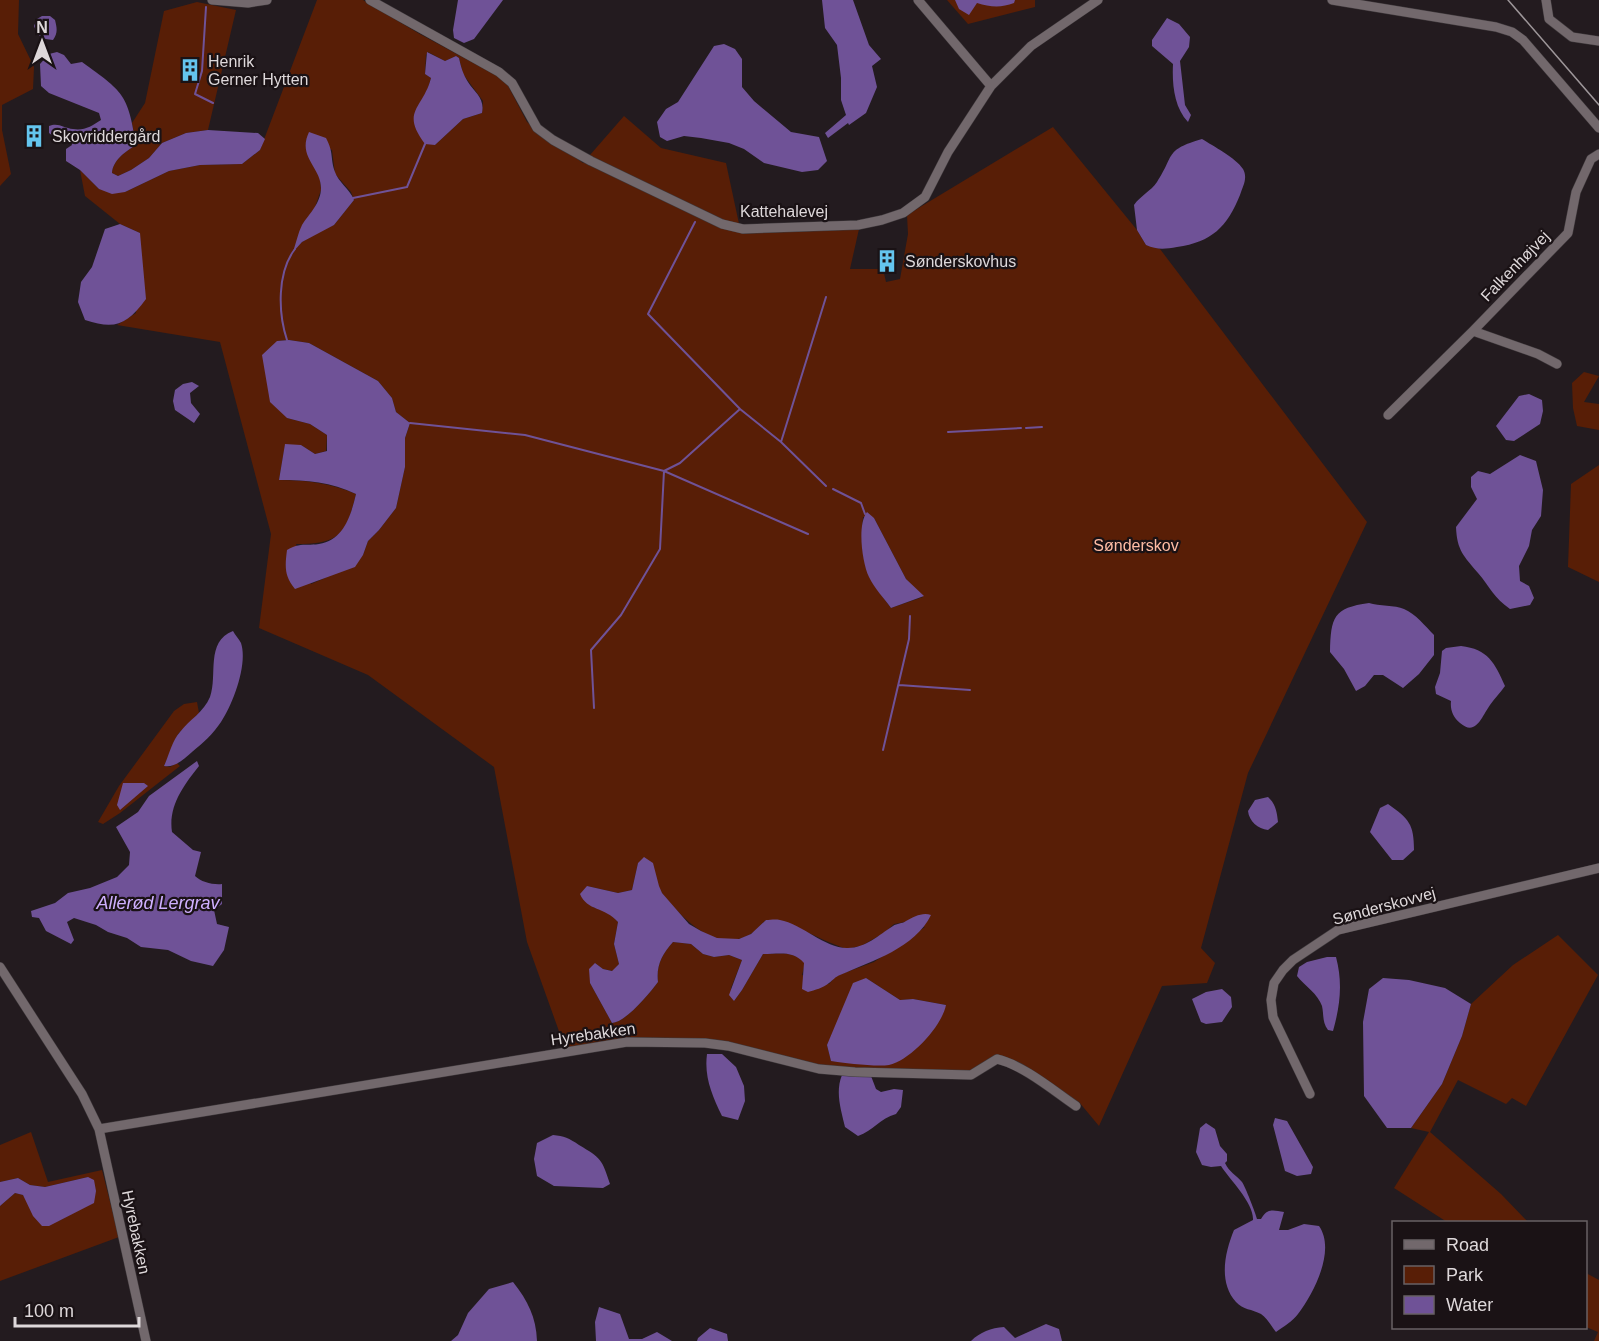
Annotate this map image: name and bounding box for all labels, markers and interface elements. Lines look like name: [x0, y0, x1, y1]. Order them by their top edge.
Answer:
north arrow: [12, 12, 72, 72]
text: N: [36, 19, 48, 36]
place label: Henrik Gerner Hytten: [208, 53, 308, 88]
building icon: Henrik Gerner Hytten: [177, 57, 203, 83]
building icon: Skovriddergård: [21, 123, 47, 149]
place label: Skovriddergård: [52, 128, 161, 145]
street label: Kattehalevej: [740, 203, 828, 220]
street label: Falkenhøjvej: [1477, 227, 1553, 305]
building icon: Sønderskovhus: [874, 248, 900, 274]
place label: Sønderskovhus: [905, 253, 1016, 270]
park label: Sønderskov: [1093, 537, 1179, 554]
street label: Sønderskovvej: [1331, 884, 1437, 928]
water label: Allerød Lergrav: [95, 893, 221, 913]
street label: Hyrebakken: [550, 1020, 636, 1048]
street label: Hyrebakken: [119, 1188, 153, 1276]
legend: [1392, 1221, 1587, 1329]
text: Road: [1446, 1235, 1489, 1255]
text: Park: [1446, 1265, 1484, 1285]
scale bar: [15, 1290, 140, 1328]
text: Water: [1446, 1295, 1493, 1315]
text: 100 m: [24, 1301, 74, 1321]

